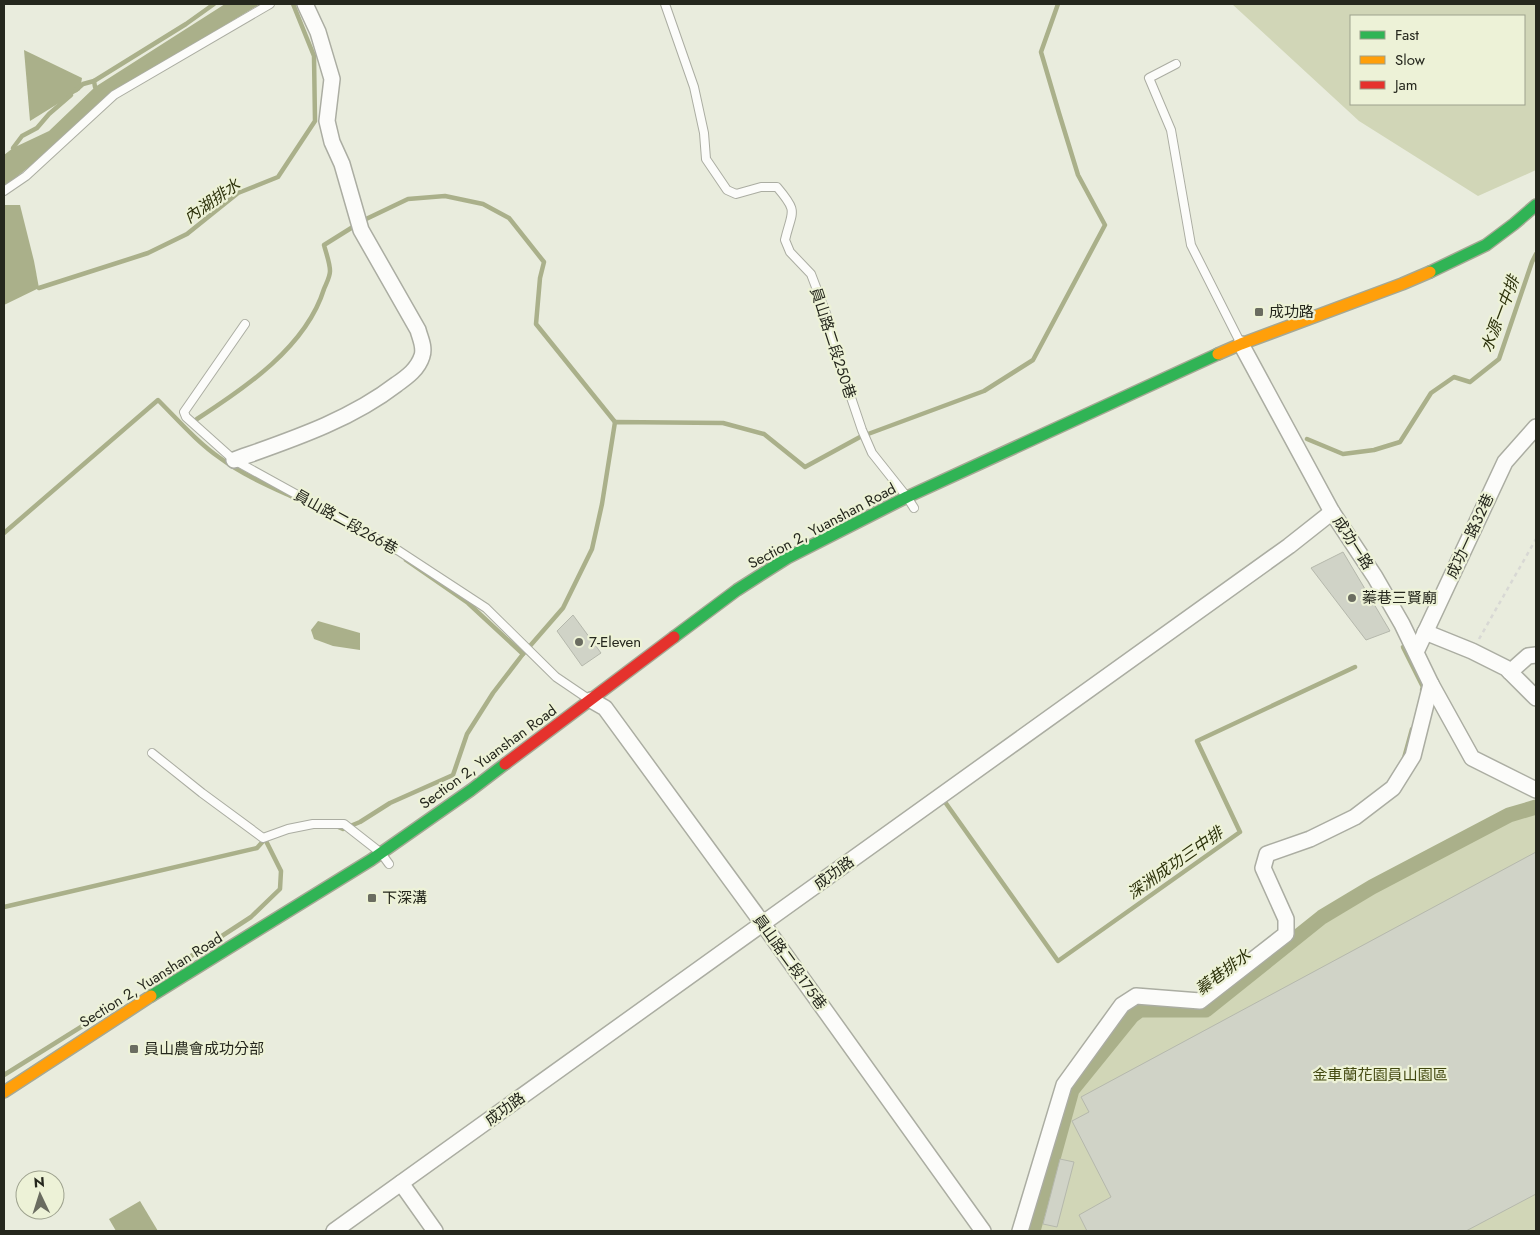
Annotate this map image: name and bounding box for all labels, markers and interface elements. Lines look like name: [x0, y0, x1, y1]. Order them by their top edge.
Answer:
legend: [1350, 15, 1525, 105]
text: Fast: [1395, 24, 1419, 46]
text: Slow: [1395, 49, 1426, 71]
text: Jam: [1393, 74, 1418, 96]
water label: 內湖排水: [179, 173, 246, 229]
water label: 水源一中排: [1475, 271, 1526, 355]
street label: 員山路二段250巷: [805, 284, 861, 402]
place label: 成功路: [1269, 301, 1314, 323]
marker: 成功路: [1253, 306, 1265, 318]
street label: Section 2, Yuanshan Road: [744, 478, 900, 574]
street label: 員山路二段266巷: [290, 484, 402, 560]
street label: 成功一路32巷: [1441, 490, 1499, 582]
street label: 成功一路: [1327, 512, 1379, 574]
place label: 蓁巷三賢廟: [1362, 587, 1437, 609]
marker: 蓁巷三賢廟: [1346, 592, 1358, 604]
place label: 7-Eleven: [589, 631, 641, 653]
marker: 7-Eleven: [573, 636, 585, 648]
street label: Section 2, Yuanshan Road: [415, 700, 561, 814]
water label: 深洲成功三中排: [1123, 820, 1229, 905]
street label: 成功路: [809, 851, 859, 895]
place label: 下深溝: [382, 887, 427, 909]
marker: 下深溝: [366, 892, 378, 904]
street label: 員山路二段175巷: [748, 910, 832, 1014]
street label: Section 2, Yuanshan Road: [75, 927, 227, 1033]
water label: 蓁巷排水: [1191, 943, 1256, 1000]
place label: 員山農會成功分部: [144, 1038, 264, 1060]
marker: 員山農會成功分部: [128, 1043, 140, 1055]
park label: 金車蘭花園員山園區: [1312, 1064, 1448, 1086]
street label: 成功路: [480, 1087, 530, 1131]
north arrow: [15, 1170, 65, 1220]
text: N: [33, 1172, 45, 1192]

